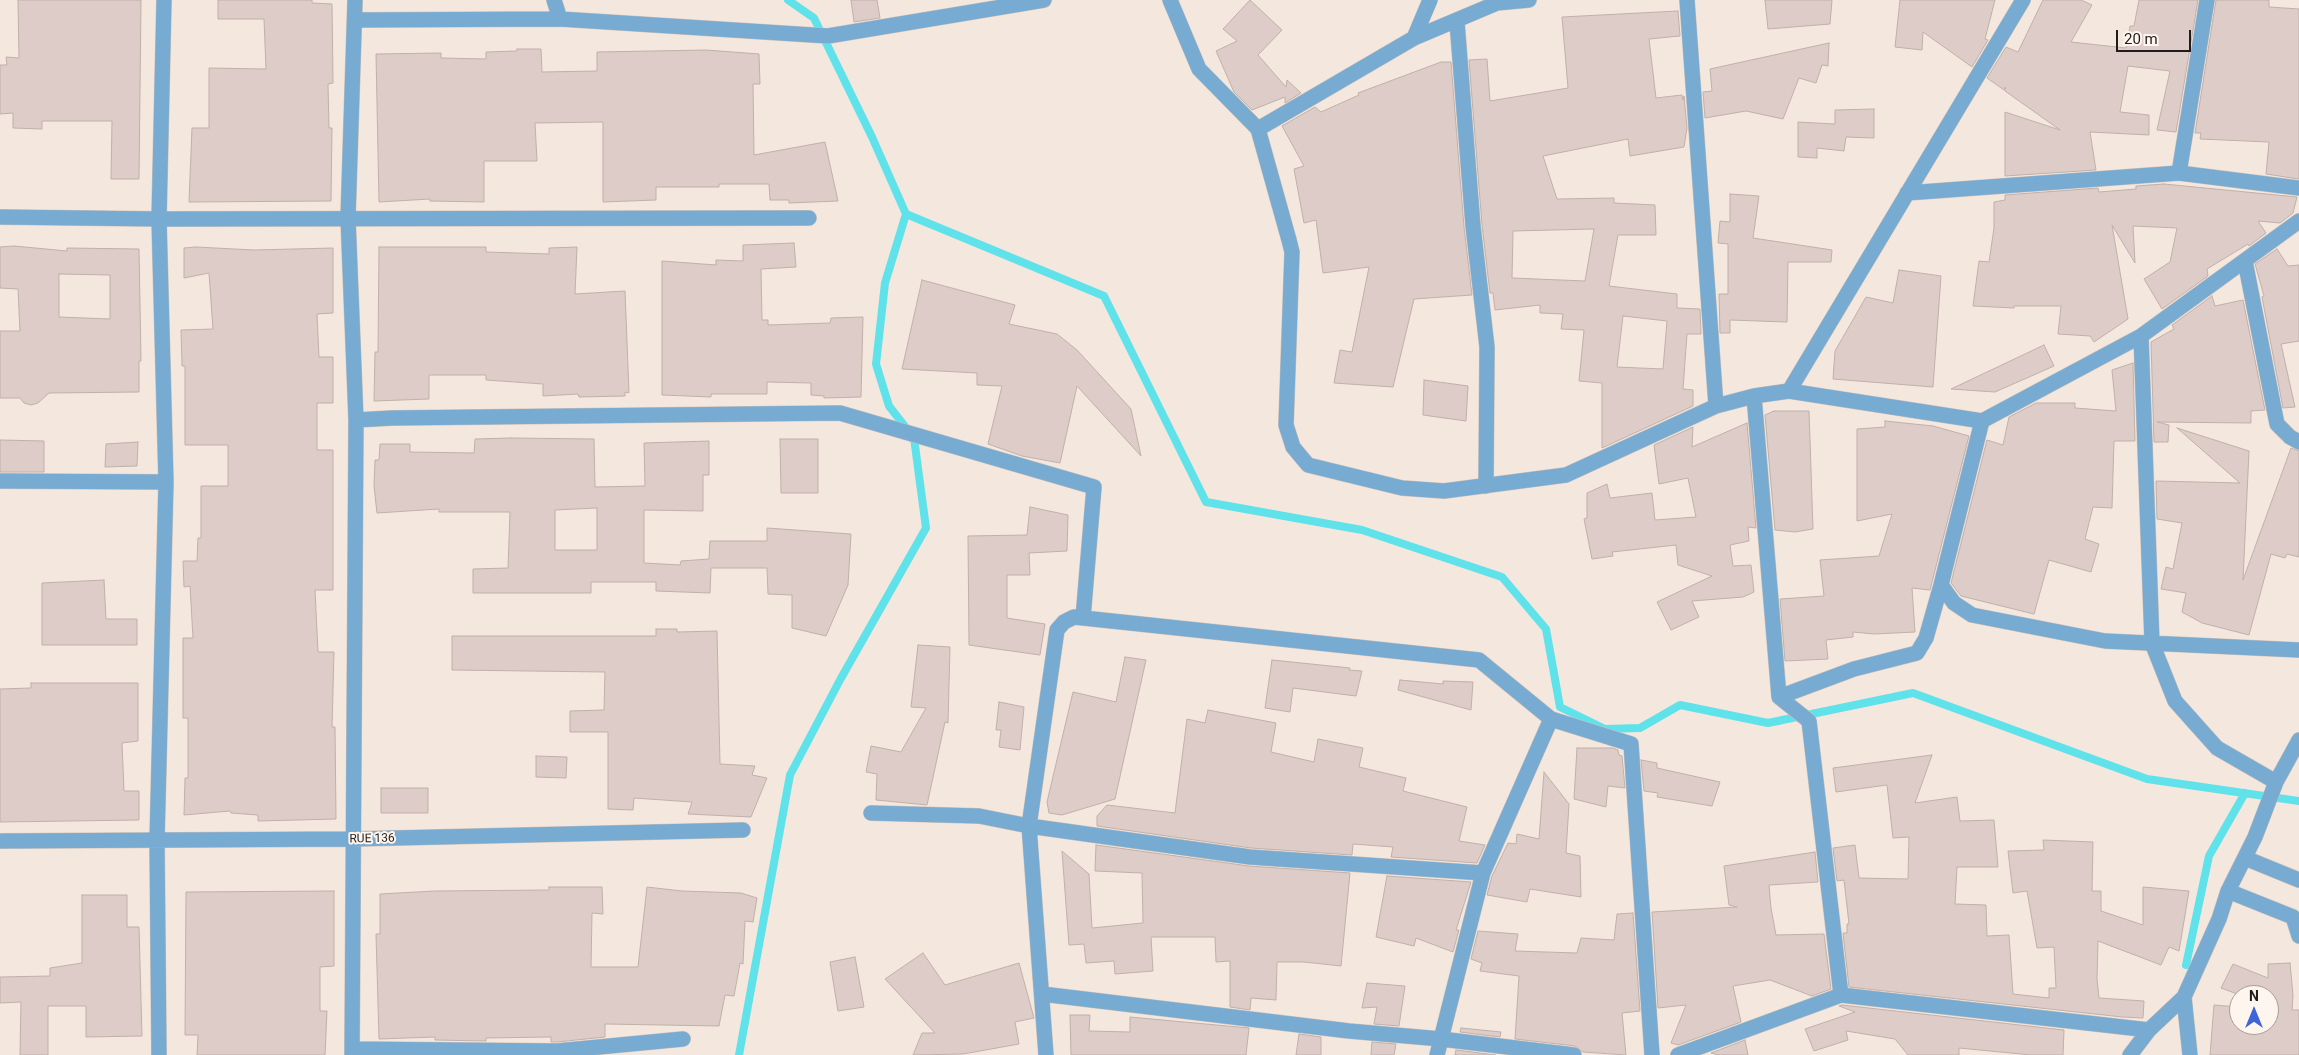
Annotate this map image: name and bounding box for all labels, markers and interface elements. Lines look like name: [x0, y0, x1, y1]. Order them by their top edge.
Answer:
scale bar: [2119, 20, 2194, 52]
text: 20 m: [2124, 30, 2158, 48]
street label: RUE 136: [349, 831, 395, 847]
north arrow: [2229, 985, 2279, 1035]
text: N: [2249, 988, 2259, 1004]

